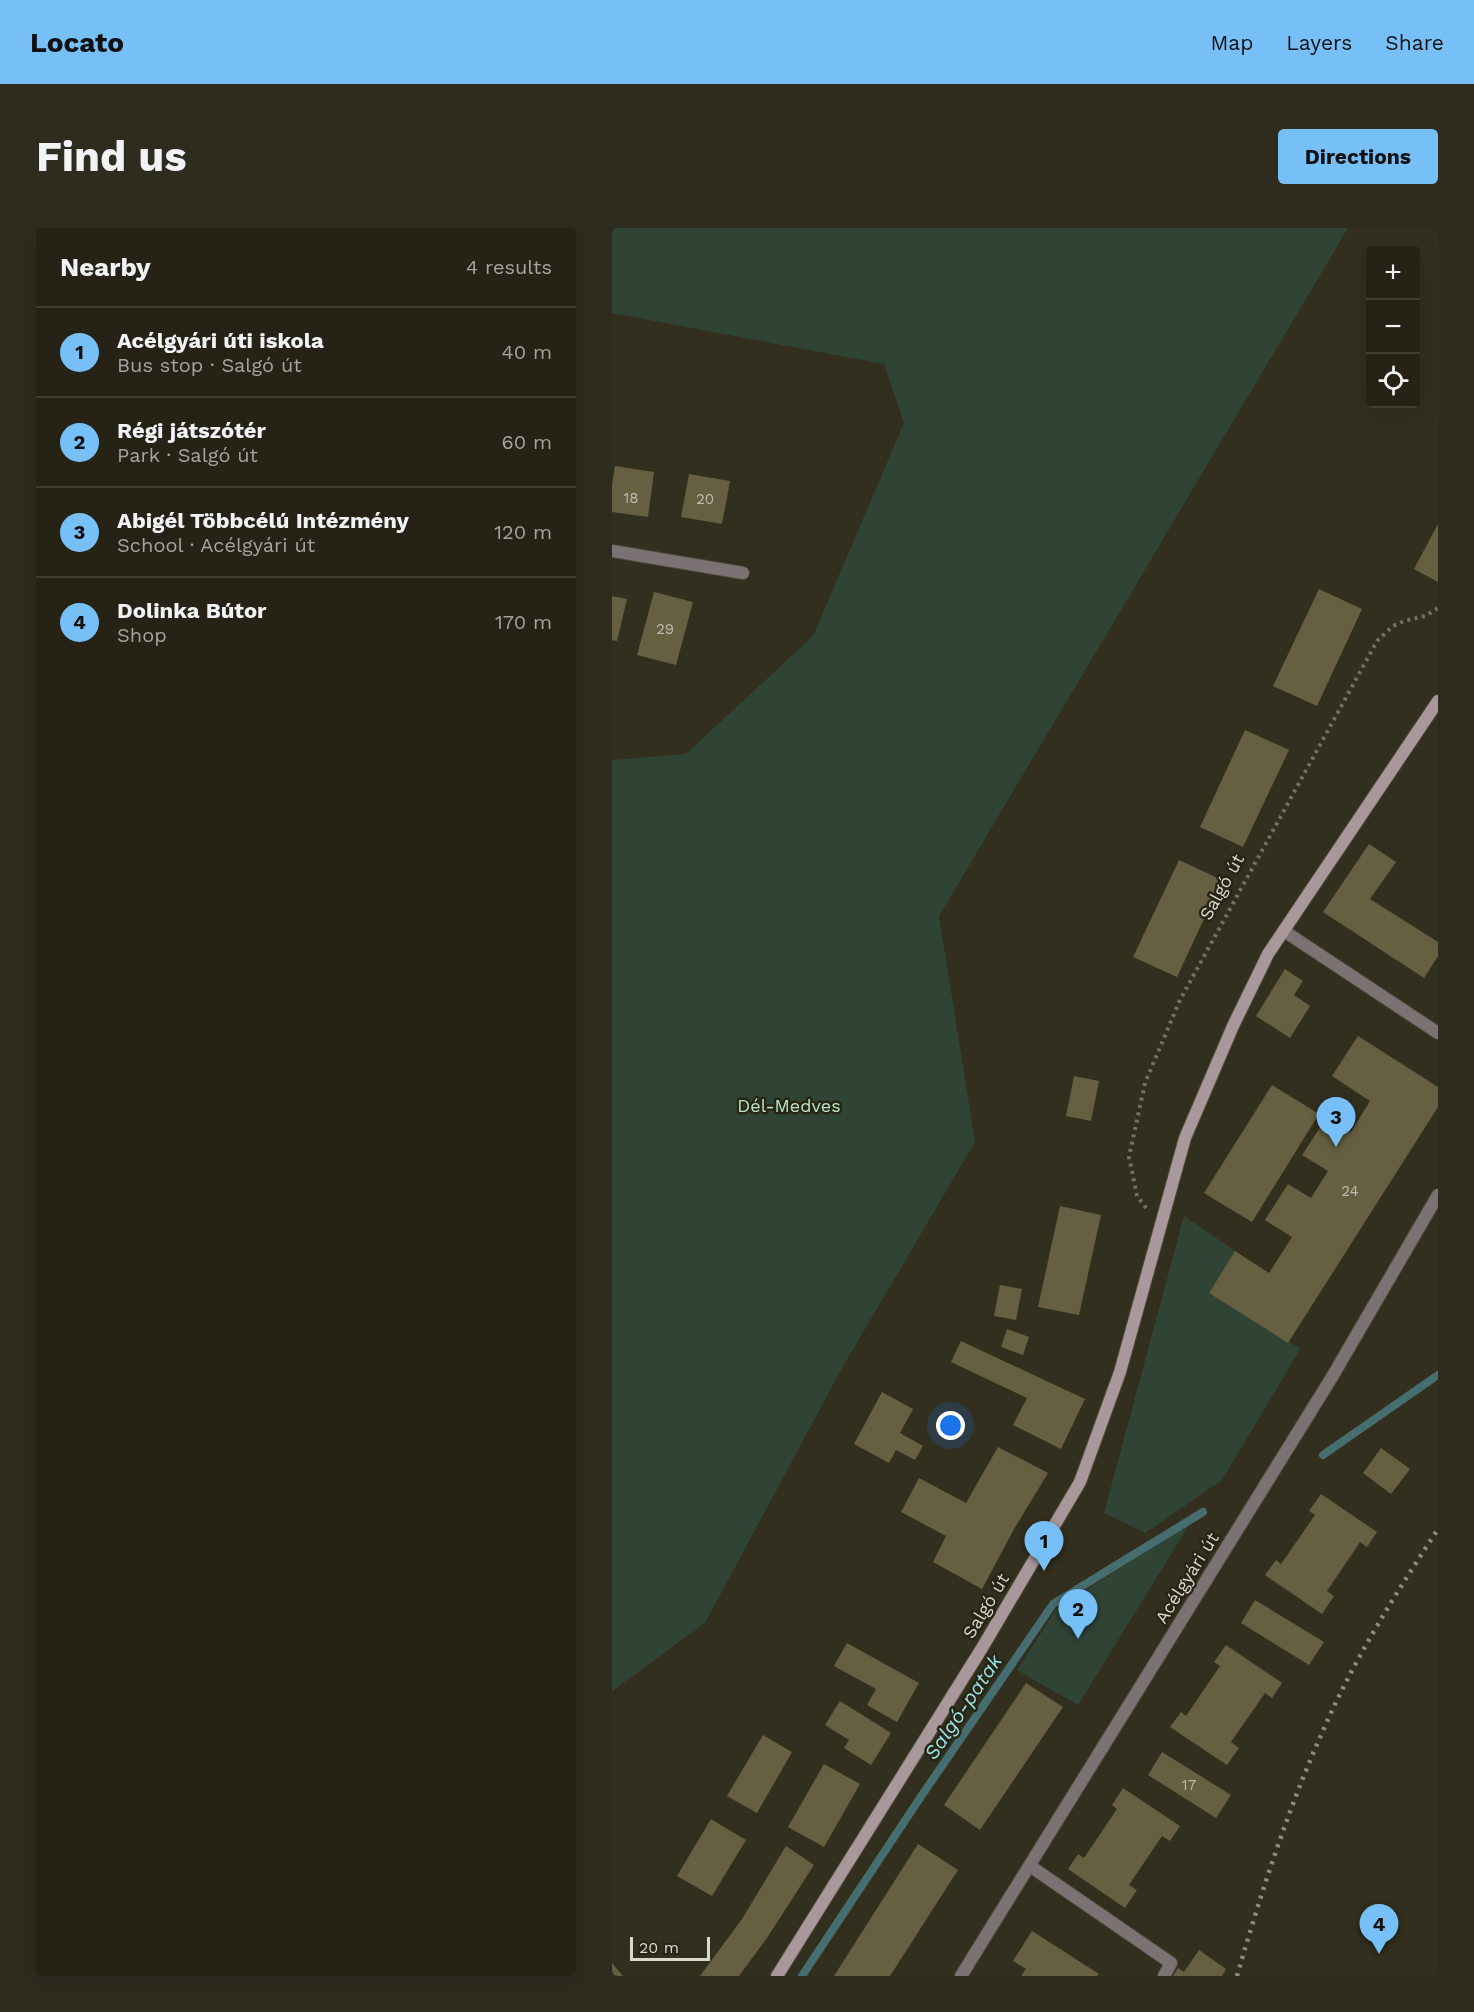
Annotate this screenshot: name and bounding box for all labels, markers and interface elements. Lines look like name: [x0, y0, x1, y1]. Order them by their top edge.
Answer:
text: Locato: [30, 26, 124, 59]
text: Map: [1210, 30, 1253, 55]
text: Layers: [1286, 30, 1352, 55]
text: Share: [1385, 30, 1444, 55]
button: Directions: [1278, 129, 1438, 184]
text: Find us: [36, 132, 187, 181]
map controls: [1366, 246, 1420, 408]
button: +: [1366, 246, 1420, 300]
text: Nearby: [60, 252, 151, 282]
text: 4 results: [466, 255, 552, 279]
button: −: [1366, 300, 1420, 354]
text: Acélgyári úti iskola: [117, 328, 324, 353]
text: 1: [75, 340, 84, 364]
text: 40 m: [501, 340, 552, 364]
text: Bus stop · Salgó út: [117, 353, 302, 377]
button: locate: [1366, 354, 1420, 408]
text: Régi játszótér: [117, 418, 266, 443]
text: 2: [74, 430, 85, 454]
text: 60 m: [502, 430, 552, 454]
text: Park · Salgó út: [117, 443, 258, 467]
house number: 18: [623, 489, 639, 507]
house number: 20: [696, 490, 714, 508]
text: Abigél Többcélú Intézmény: [117, 508, 409, 533]
text: 3: [74, 520, 85, 544]
text: 120 m: [494, 520, 552, 544]
text: School · Acélgyári út: [117, 533, 315, 557]
text: Dolinka Bútor: [117, 598, 267, 623]
text: 4: [73, 610, 86, 634]
text: 170 m: [495, 610, 552, 634]
house number: 29: [656, 620, 674, 638]
text: Shop: [117, 623, 167, 647]
street label: Salgó út: [1195, 850, 1248, 923]
park label: Dél-Medves: [737, 1095, 841, 1116]
pin: 3: [1316, 1098, 1356, 1147]
house number: 24: [1341, 1182, 1359, 1200]
your location: [936, 1411, 965, 1440]
pin: 1: [1024, 1522, 1064, 1571]
street label: Acélgyári út: [1150, 1528, 1223, 1627]
street label: Salgó út: [958, 1569, 1013, 1642]
pin: 2: [1058, 1590, 1098, 1639]
water label: Salgó-patak: [919, 1649, 1008, 1764]
house number: 17: [1182, 1776, 1196, 1794]
pin: 4: [1360, 1904, 1398, 1954]
scale bar: [630, 1934, 710, 1962]
text: 20 m: [639, 1938, 679, 1957]

